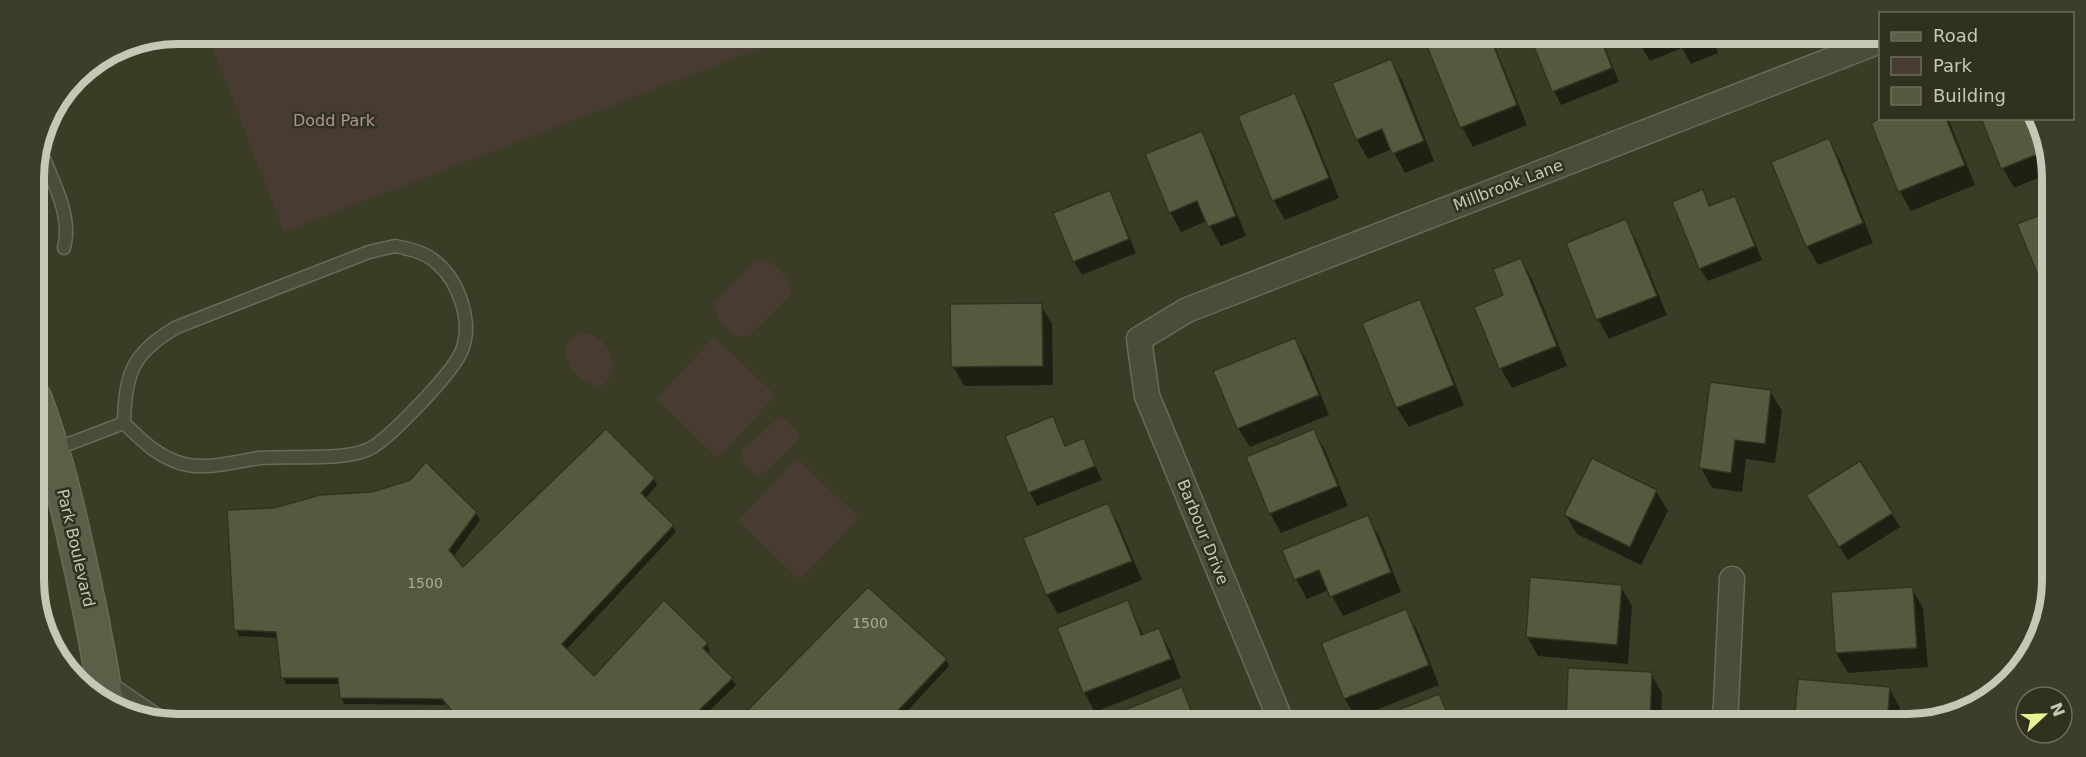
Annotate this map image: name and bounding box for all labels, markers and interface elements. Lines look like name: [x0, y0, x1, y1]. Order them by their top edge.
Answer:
legend: [1879, 12, 2074, 120]
text: Road: [1933, 25, 1978, 46]
text: Park: [1933, 55, 1972, 76]
text: Building: [1933, 85, 2006, 106]
park label: Dodd Park: [293, 111, 376, 130]
street label: Millbrook Lane: [1450, 155, 1566, 215]
street label: Barbour Drive: [1173, 477, 1233, 587]
street label: Park Boulevard: [53, 487, 99, 609]
house number: 1500: [407, 575, 443, 591]
house number: 1500: [852, 615, 888, 631]
north arrow: [2014, 685, 2074, 745]
text: N: [2046, 700, 2069, 719]

